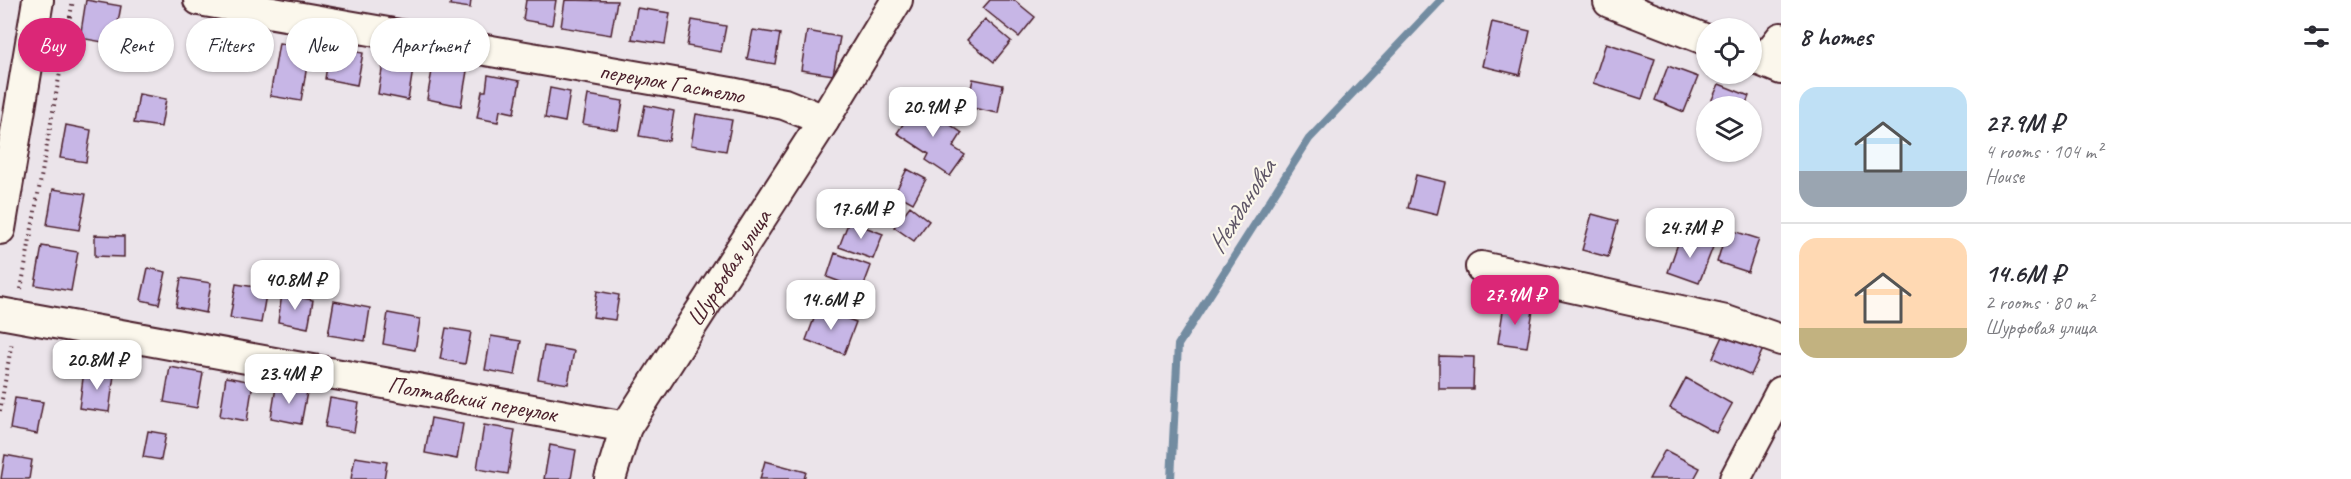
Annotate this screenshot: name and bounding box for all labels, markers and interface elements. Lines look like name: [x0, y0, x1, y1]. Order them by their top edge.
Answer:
chip: Buy: [18, 18, 86, 72]
chip: Rent: [98, 18, 174, 72]
chip: Filters: [186, 18, 274, 72]
chip: New: [286, 18, 358, 72]
chip: Apartment: [370, 18, 490, 72]
map controls: [1696, 18, 1762, 162]
button: locate: [1696, 18, 1762, 84]
text: 8 homes: [1799, 20, 1872, 53]
icon: filters: [2300, 20, 2333, 53]
street label: переулок Гастелло: [597, 55, 749, 111]
pin: 20.9M ₽: [878, 87, 988, 138]
text: 20.9M ₽: [903, 94, 963, 119]
button: layers: [1696, 96, 1762, 162]
text: 27.9M ₽: [1985, 106, 2064, 139]
icon: home: [1847, 111, 1919, 183]
text: 4 rooms · 104 m²: [1985, 139, 2102, 164]
water label: Неждановка: [1200, 151, 1284, 259]
text: House: [1985, 164, 2024, 189]
pin: 17.6M ₽: [806, 189, 916, 240]
text: 17.6M ₽: [830, 196, 892, 221]
street label: Шурфовая улица: [680, 202, 778, 332]
pin: 24.7M ₽: [1635, 208, 1745, 259]
text: 24.7M ₽: [1660, 215, 1720, 240]
text: 14.6M ₽: [1985, 257, 2064, 290]
pin: 40.8M ₽: [240, 260, 350, 311]
icon: home: [1847, 262, 1919, 334]
text: 40.8M ₽: [265, 267, 325, 292]
pin: 27.9M ₽: [1460, 275, 1570, 326]
pin: 14.6M ₽: [776, 280, 886, 331]
text: 27.9M ₽: [1485, 282, 1545, 307]
text: 14.6M ₽: [800, 287, 862, 312]
text: 2 rooms · 80 m²: [1985, 290, 2093, 315]
text: Шурфовая улица: [1985, 315, 2096, 340]
pin: 20.8M ₽: [42, 340, 152, 391]
text: 20.8M ₽: [67, 347, 127, 372]
pin: 23.4M ₽: [234, 354, 344, 405]
text: 23.4M ₽: [259, 361, 319, 386]
street label: Полтавский переулок: [385, 369, 561, 429]

